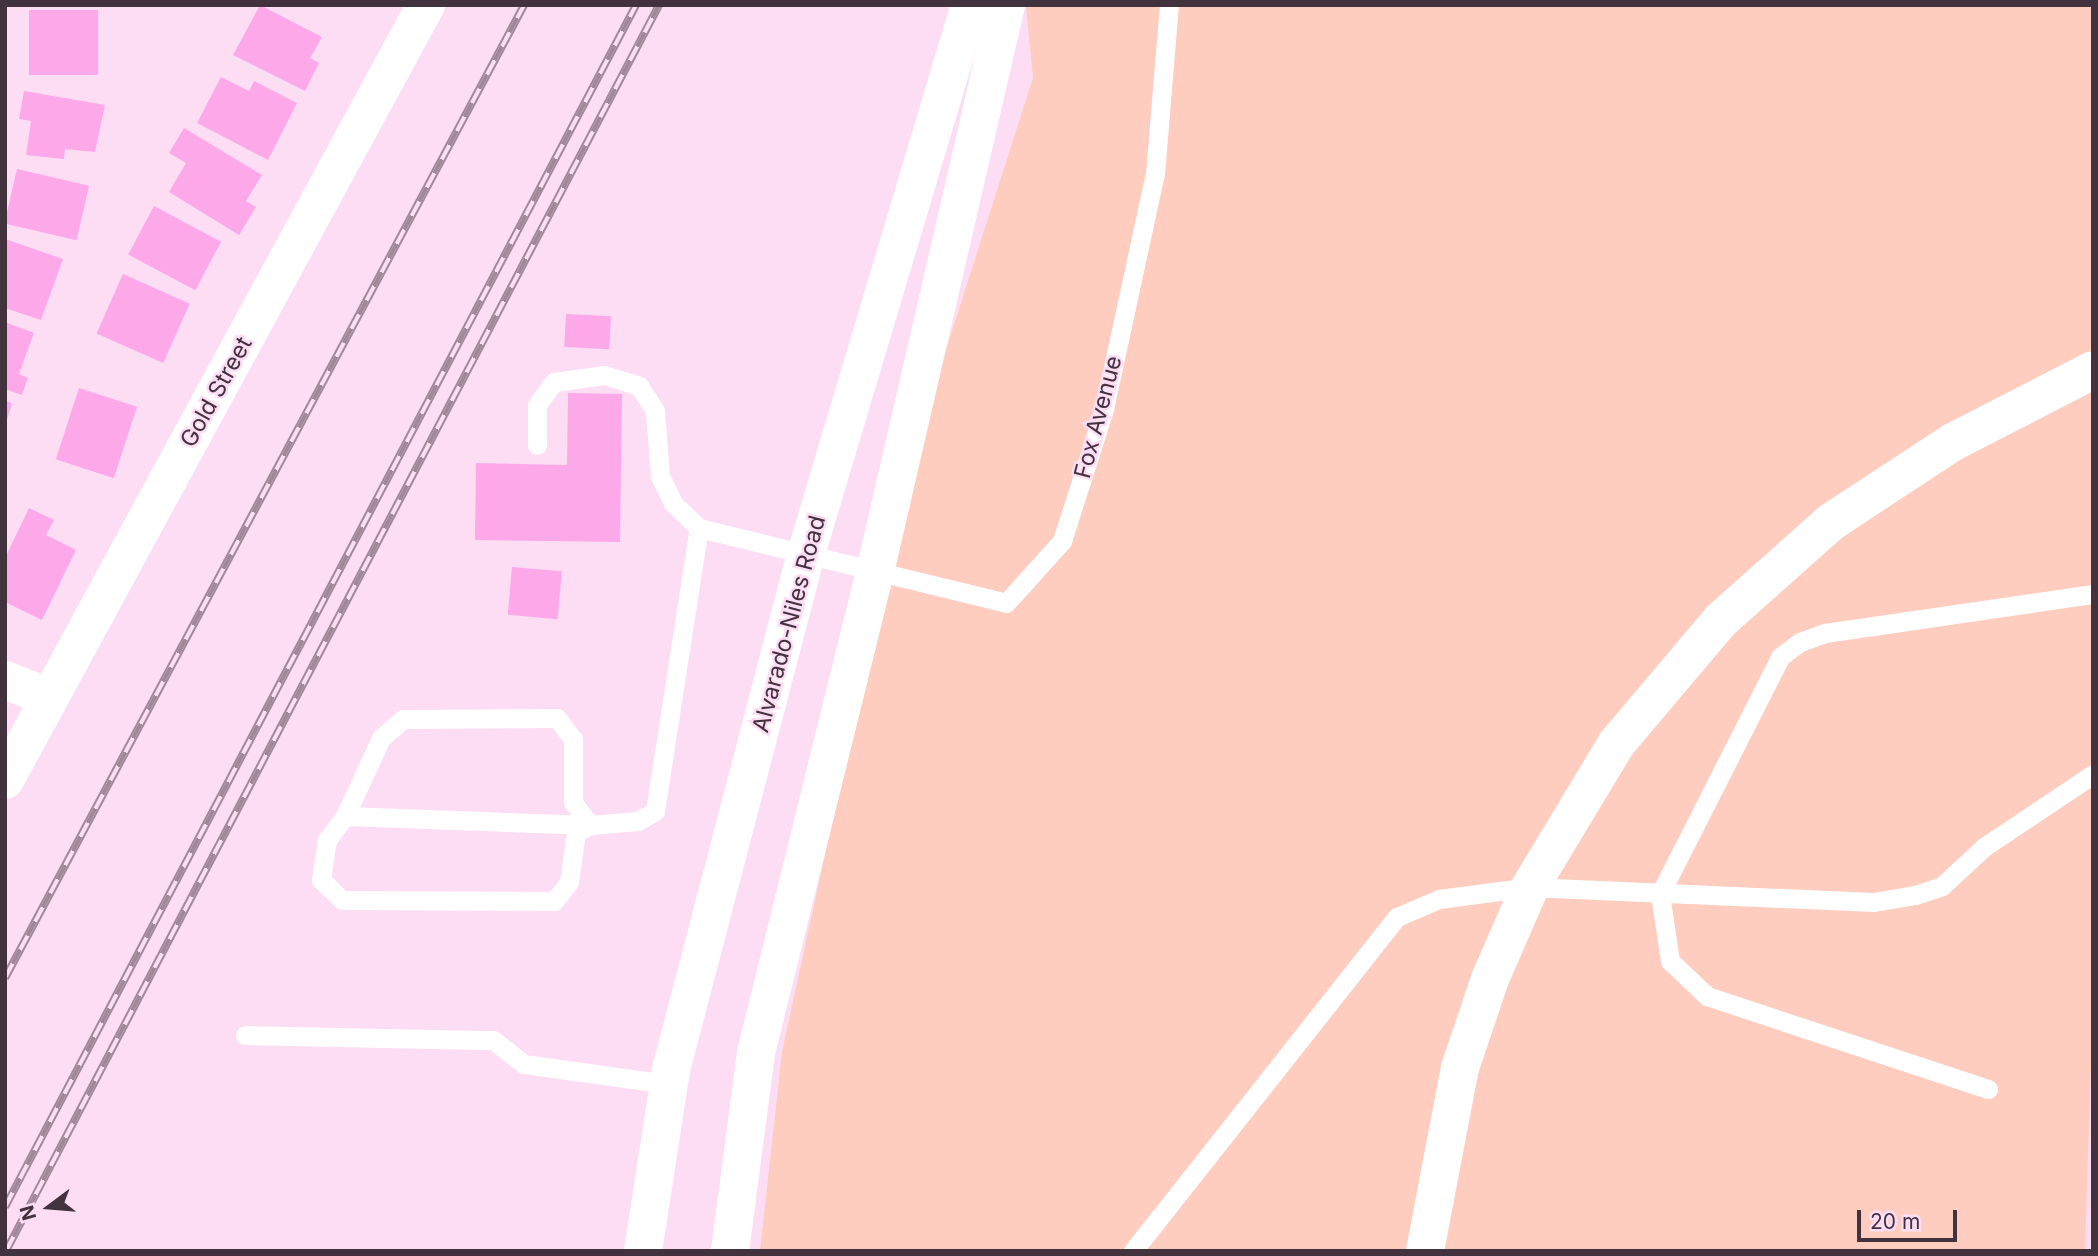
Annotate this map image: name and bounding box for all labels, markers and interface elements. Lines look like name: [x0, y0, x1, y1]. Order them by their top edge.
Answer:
street label: Gold Street: [174, 332, 258, 452]
street label: Fox Avenue: [1068, 353, 1128, 481]
street label: Alvarado-Niles Road: [747, 513, 831, 735]
north arrow: [14, 1172, 84, 1242]
scale bar: [1860, 1196, 1960, 1240]
text: N: [15, 1203, 41, 1223]
text: 20 m: [1870, 1209, 1920, 1234]

